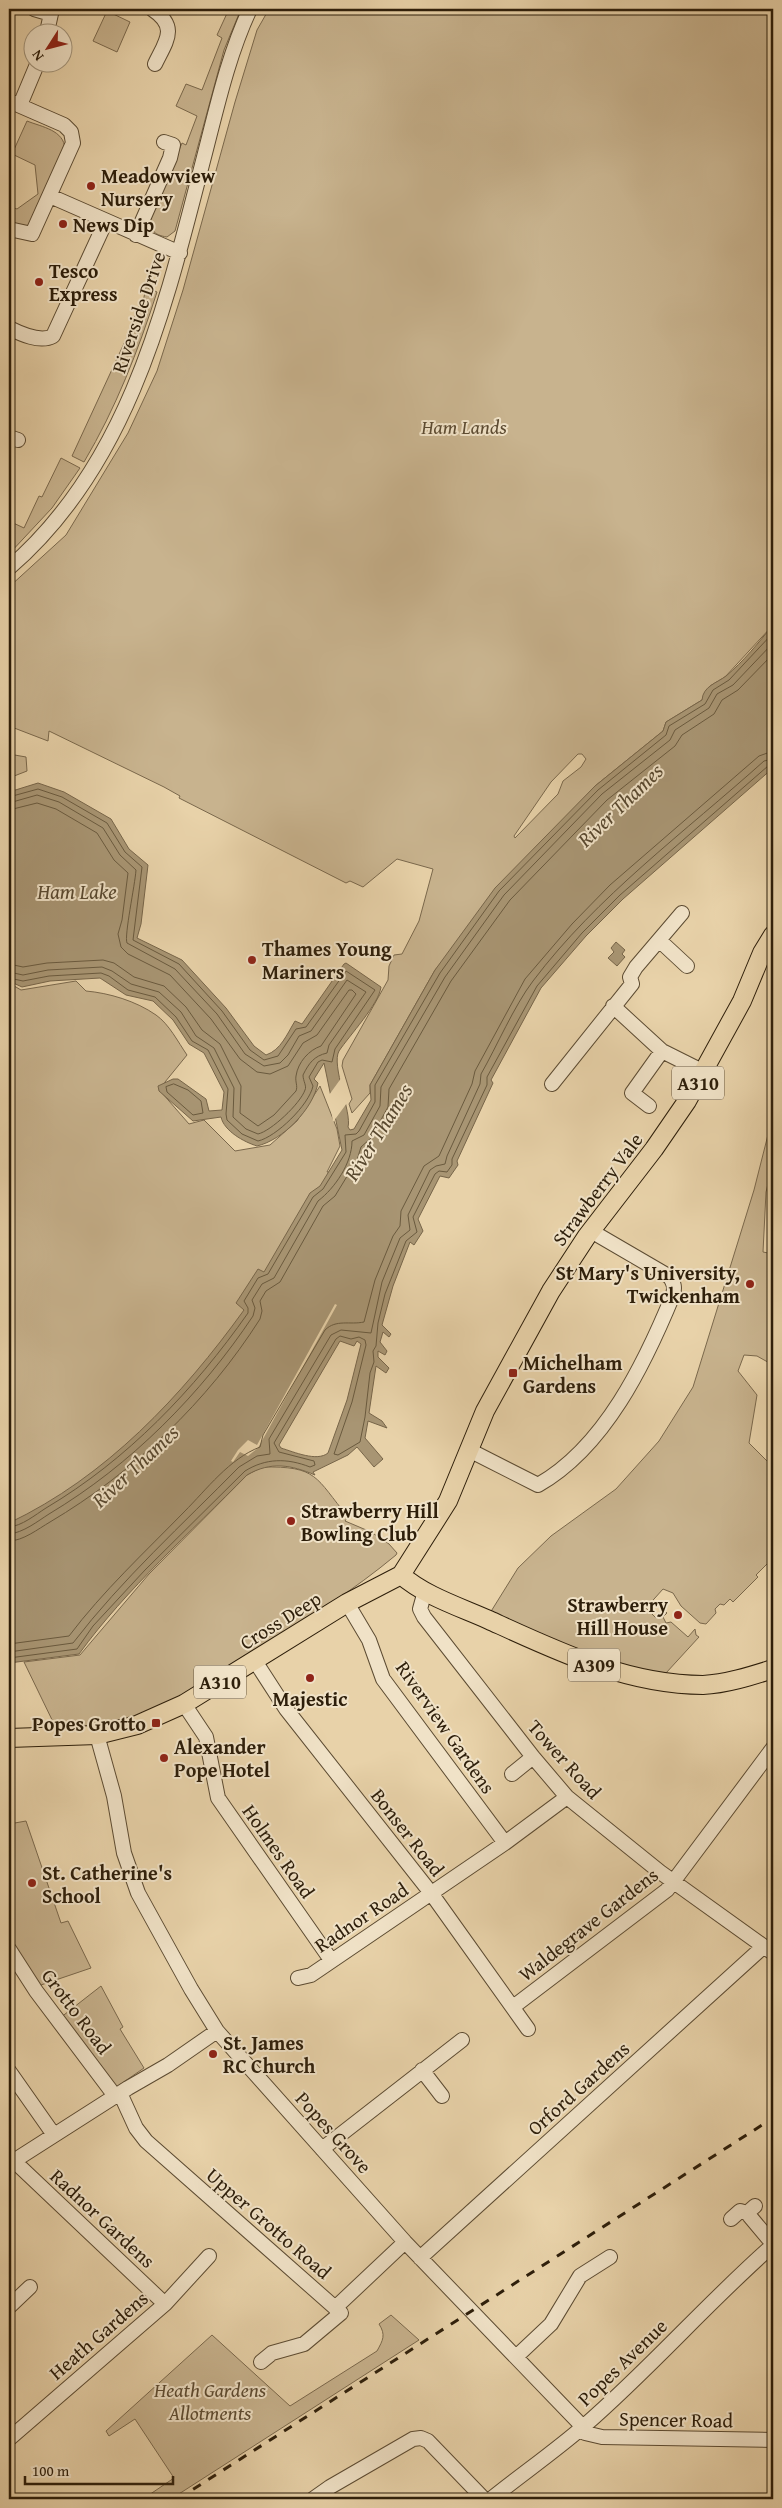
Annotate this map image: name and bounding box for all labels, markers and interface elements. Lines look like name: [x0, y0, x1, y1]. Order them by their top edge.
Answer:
north arrow: [22, 22, 72, 72]
text: N: [26, 45, 48, 65]
place label: Meadowview Nursery: [101, 161, 216, 213]
marker: Meadowview Nursery: [85, 180, 97, 192]
place label: News Dip: [73, 210, 154, 239]
marker: News Dip: [57, 218, 69, 230]
street label: Riverside Drive: [104, 247, 172, 377]
place label: Tesco Express: [49, 256, 118, 308]
marker: Tesco Express: [33, 276, 45, 288]
park label: Ham Lands: [420, 412, 508, 441]
water label: River Thames: [569, 756, 670, 855]
water label: Ham Lake: [36, 876, 117, 907]
place label: Thames Young Mariners: [262, 934, 392, 986]
marker: Thames Young Mariners: [246, 954, 258, 966]
road number: A310: [672, 1066, 724, 1100]
water label: River Thames: [335, 1077, 420, 1187]
street label: Strawberry Vale: [545, 1126, 649, 1252]
place label: St Mary's University, Twickenham: [555, 1258, 740, 1310]
marker: St Mary's University, Twickenham: [744, 1278, 756, 1290]
place label: Michelham Gardens: [523, 1348, 622, 1400]
marker: Michelham Gardens: [507, 1367, 519, 1379]
water label: River Thames: [84, 1417, 186, 1515]
place label: Strawberry Hill Bowling Club: [301, 1496, 439, 1548]
marker: Strawberry Hill Bowling Club: [285, 1515, 297, 1527]
street label: Cross Deep: [234, 1583, 326, 1656]
place label: Strawberry Hill House: [567, 1590, 669, 1642]
marker: Strawberry Hill House: [672, 1609, 684, 1621]
road number: A309: [568, 1648, 620, 1682]
street label: Riverview Gardens: [389, 1655, 503, 1799]
road number: A310: [194, 1665, 246, 1698]
marker: Majestic: [304, 1672, 316, 1684]
place label: Majestic: [273, 1684, 347, 1713]
place label: Popes Grotto: [32, 1709, 146, 1738]
street label: Tower Road: [521, 1713, 609, 1805]
marker: Popes Grotto: [150, 1717, 162, 1729]
place label: Alexander Pope Hotel: [174, 1732, 270, 1784]
marker: Alexander Pope Hotel: [158, 1752, 170, 1764]
street label: Bonser Road: [364, 1782, 452, 1882]
street label: Holmes Road: [236, 1798, 322, 1904]
place label: St. Catherine's School: [42, 1858, 172, 1910]
street label: Waldegrave Gardens: [512, 1860, 664, 1988]
street label: Radnor Road: [308, 1875, 414, 1959]
marker: St. Catherine's School: [26, 1877, 38, 1889]
street label: Grotto Road: [35, 1962, 119, 2060]
place label: St. James RC Church: [223, 2028, 316, 2080]
street label: Orford Gardens: [520, 2034, 636, 2142]
marker: St. James RC Church: [207, 2048, 219, 2060]
street label: Popes Grove: [289, 2084, 379, 2180]
street label: Upper Grotto Road: [200, 2160, 338, 2286]
street label: Radnor Gardens: [44, 2162, 162, 2274]
street label: Heath Gardens: [42, 2284, 154, 2386]
street label: Popes Avenue: [571, 2312, 673, 2412]
park label: Heath Gardens Allotments: [153, 2375, 267, 2427]
street label: Spencer Road: [619, 2404, 734, 2434]
scale bar: [25, 2453, 172, 2485]
text: 100 m: [32, 2460, 70, 2481]

